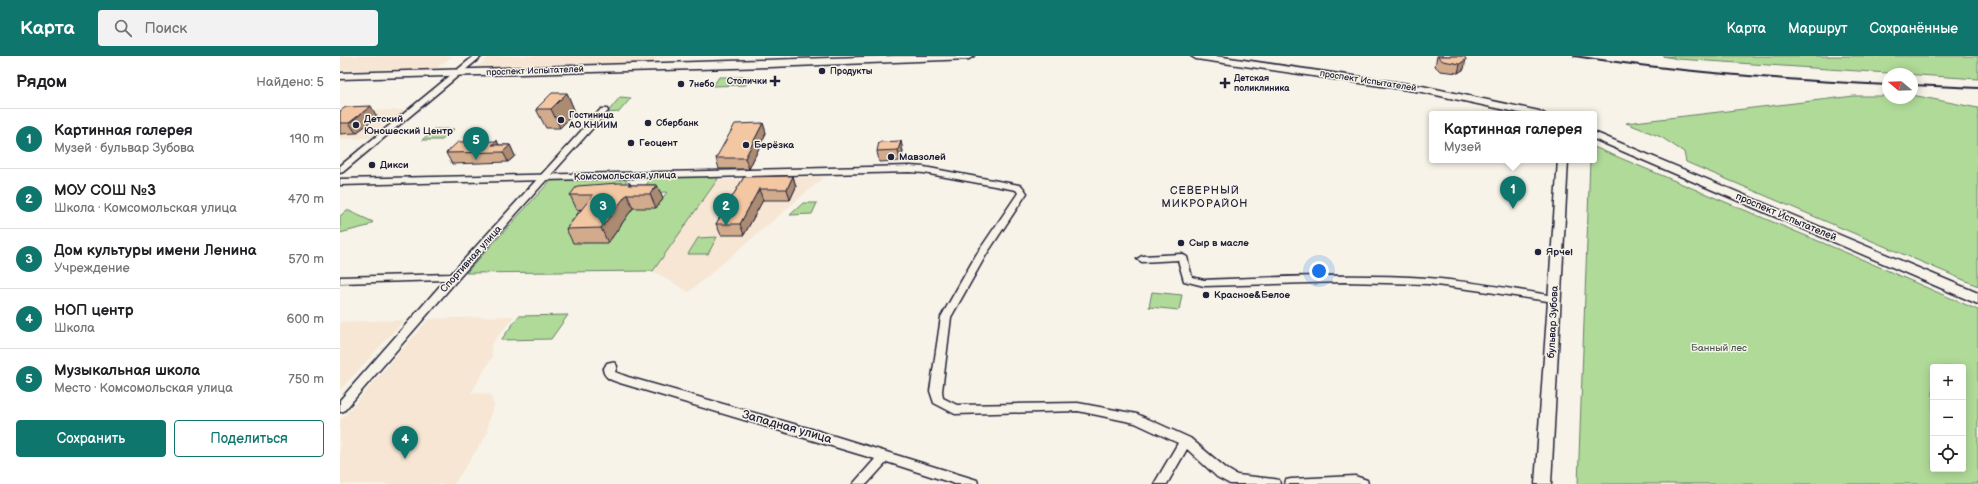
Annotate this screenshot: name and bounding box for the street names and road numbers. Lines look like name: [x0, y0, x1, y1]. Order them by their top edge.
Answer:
street label: проспект Испытателей: [486, 64, 584, 78]
street label: проспект Испытателей: [1319, 68, 1417, 94]
street label: Комсомольская улица: [574, 169, 676, 183]
street label: проспект Испытателей: [1734, 190, 1839, 244]
street label: Спортивная улица: [438, 223, 504, 295]
street label: бульвар Зубова: [1545, 285, 1561, 359]
street label: Западная улица: [740, 407, 834, 447]

